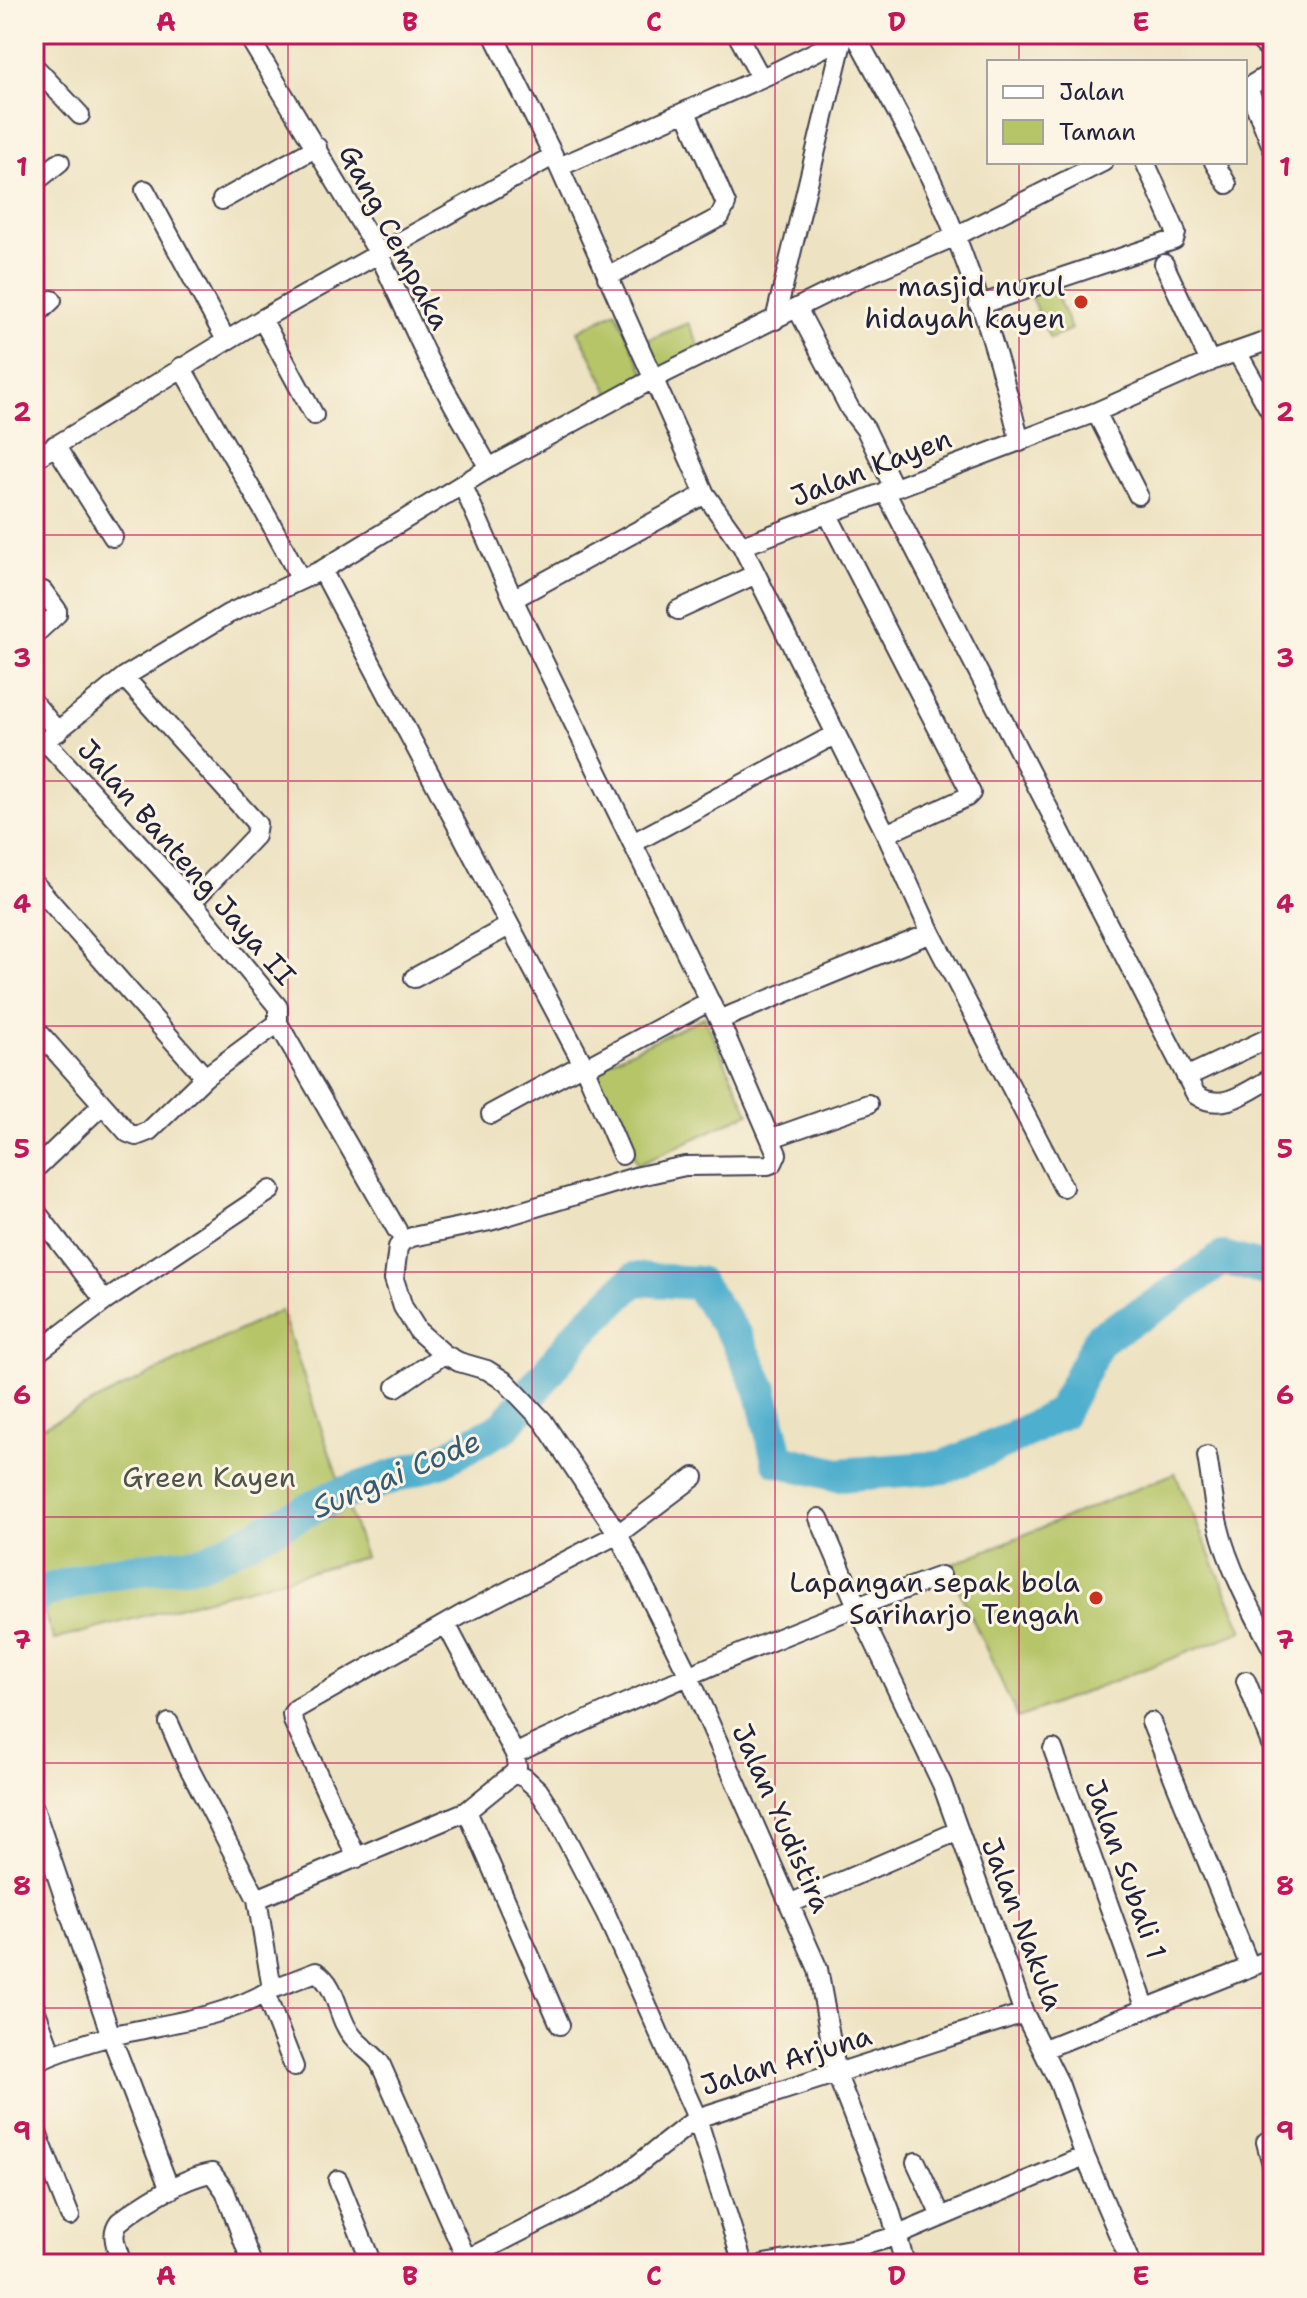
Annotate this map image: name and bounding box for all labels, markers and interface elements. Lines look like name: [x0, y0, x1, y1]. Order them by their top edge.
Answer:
text: A: [156, 4, 176, 39]
text: B: [402, 4, 418, 39]
text: C: [646, 4, 662, 39]
text: D: [888, 4, 906, 39]
text: E: [1132, 4, 1150, 39]
legend: [987, 60, 1247, 164]
text: Jalan: [1059, 76, 1125, 108]
text: Taman: [1059, 116, 1136, 148]
street label: Gang Cempaka: [330, 138, 460, 336]
text: 1: [16, 149, 28, 184]
text: 1: [1279, 149, 1291, 184]
place label: masjid nurul hidayah kayen: [864, 267, 1066, 337]
marker: masjid nurul hidayah kayen: [1072, 293, 1090, 311]
text: 2: [13, 394, 31, 429]
text: 2: [1276, 394, 1294, 429]
street label: Jalan Kayen: [785, 419, 957, 515]
text: 3: [13, 640, 31, 675]
text: 3: [1276, 640, 1294, 675]
street label: Jalan Banteng Jaya II: [69, 731, 305, 993]
text: 4: [13, 886, 31, 921]
text: 4: [1276, 886, 1294, 921]
text: 5: [14, 1131, 30, 1166]
text: 5: [1277, 1131, 1293, 1166]
text: 6: [13, 1377, 31, 1412]
text: 6: [1276, 1377, 1294, 1412]
water label: Sungai Code: [306, 1420, 486, 1528]
park label: Green Kayen: [122, 1458, 296, 1496]
place label: Lapangan sepak bola Sariharjo Tengah: [789, 1563, 1080, 1633]
marker: Lapangan sepak bola Sariharjo Tengah: [1087, 1589, 1105, 1607]
text: 7: [13, 1622, 31, 1657]
text: 7: [1276, 1622, 1294, 1657]
street label: Jalan Yudistira: [723, 1717, 841, 1919]
street label: Jalan Subali 1: [1076, 1774, 1176, 1964]
street label: Jalan Nakula: [973, 1832, 1073, 2016]
text: 8: [13, 1868, 31, 1903]
text: 8: [1276, 1868, 1294, 1903]
street label: Jalan Arjuna: [696, 2016, 876, 2104]
text: 9: [13, 2113, 31, 2148]
text: 9: [1276, 2113, 1294, 2148]
text: A: [156, 2258, 176, 2293]
text: B: [402, 2258, 418, 2293]
text: C: [646, 2258, 662, 2293]
text: D: [888, 2258, 906, 2293]
text: E: [1132, 2258, 1150, 2293]

